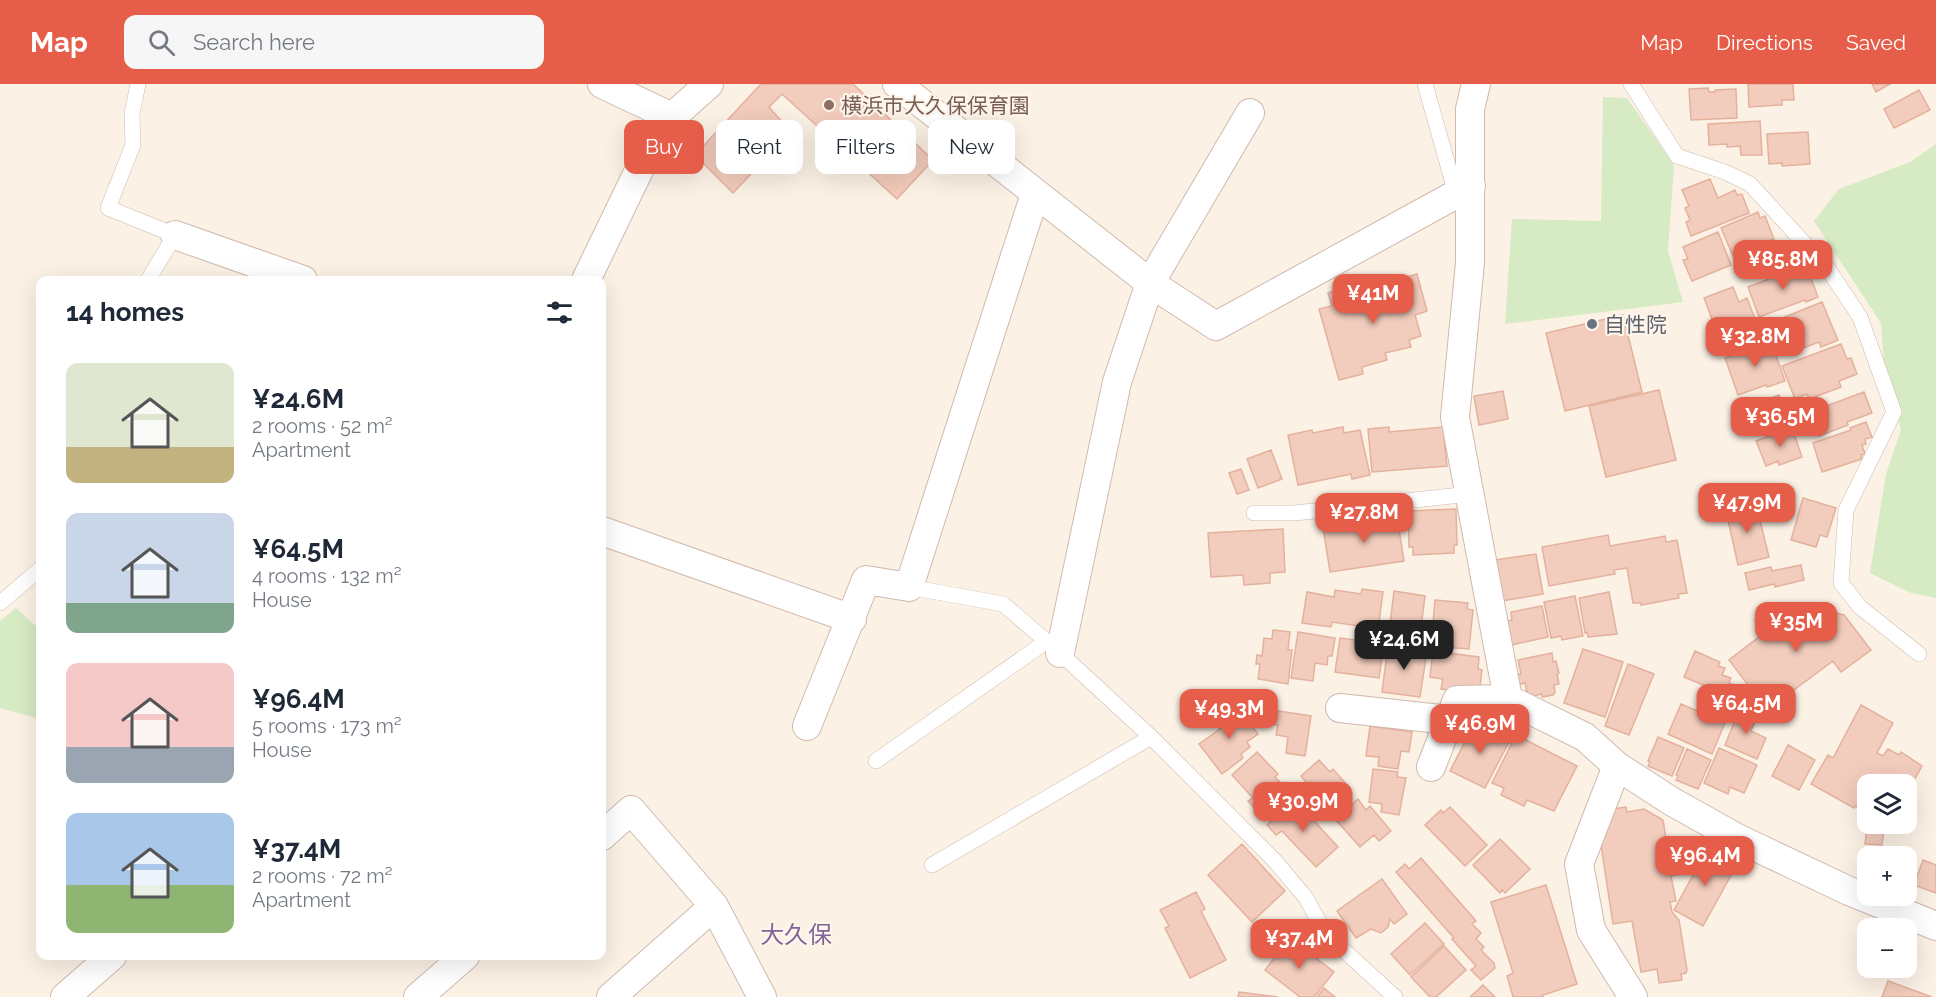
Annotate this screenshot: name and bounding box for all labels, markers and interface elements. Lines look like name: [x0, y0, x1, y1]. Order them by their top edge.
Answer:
search box: [124, 15, 544, 69]
text: Map: [30, 26, 88, 59]
icon: search: [145, 26, 178, 59]
text: Search here: [193, 29, 315, 55]
text: Map: [1640, 30, 1683, 55]
text: Directions: [1716, 30, 1813, 55]
text: Saved: [1846, 30, 1906, 55]
place label: 横浜市大久保保育園: [841, 93, 1030, 118]
marker: 横浜市大久保保育園: [822, 98, 836, 112]
chip: Buy: [624, 120, 704, 174]
chip: Rent: [716, 120, 803, 174]
chip: Filters: [815, 120, 916, 174]
chip: New: [928, 120, 1015, 174]
pin: ¥85.8M: [1734, 240, 1832, 291]
text: ¥85.8M: [1747, 247, 1819, 271]
pin: ¥41M: [1337, 274, 1409, 325]
text: ¥41M: [1347, 281, 1399, 305]
icon: filters: [543, 296, 576, 329]
text: 14 homes: [66, 297, 184, 327]
place label: 自性院: [1604, 312, 1667, 337]
marker: 自性院: [1585, 317, 1599, 331]
pin: ¥32.8M: [1706, 317, 1804, 368]
text: ¥32.8M: [1720, 324, 1790, 348]
text: ¥24.6M: [252, 384, 344, 414]
icon: home: [114, 387, 186, 459]
pin: ¥36.5M: [1731, 397, 1829, 448]
text: ¥36.5M: [1745, 404, 1815, 428]
text: 2 rooms · 52 m²: [252, 414, 393, 438]
text: Apartment: [252, 438, 351, 462]
pin: ¥47.9M: [1698, 483, 1796, 534]
text: ¥47.9M: [1712, 490, 1782, 514]
pin: ¥27.8M: [1315, 493, 1413, 544]
text: ¥27.8M: [1329, 500, 1399, 524]
text: ¥64.5M: [252, 534, 344, 564]
icon: home: [114, 537, 186, 609]
text: 4 rooms · 132 m²: [252, 564, 401, 588]
text: House: [252, 588, 312, 612]
pin: ¥35M: [1760, 602, 1832, 653]
text: ¥35M: [1769, 609, 1823, 633]
pin: ¥24.6M: [1355, 620, 1453, 671]
text: ¥24.6M: [1369, 627, 1439, 651]
text: ¥96.4M: [252, 684, 345, 714]
pin: ¥64.5M: [1697, 684, 1795, 735]
icon: home: [114, 687, 186, 759]
pin: ¥49.3M: [1180, 689, 1278, 740]
text: ¥64.5M: [1711, 691, 1781, 715]
text: ¥49.3M: [1194, 696, 1264, 720]
pin: ¥46.9M: [1431, 704, 1529, 755]
text: ¥46.9M: [1444, 711, 1516, 735]
text: 5 rooms · 173 m²: [252, 714, 402, 738]
text: House: [252, 738, 312, 762]
map controls: [1857, 774, 1917, 978]
button: layers: [1857, 774, 1917, 834]
pin: ¥30.9M: [1254, 782, 1352, 833]
text: ¥30.9M: [1267, 789, 1339, 813]
text: ¥37.4M: [252, 834, 341, 864]
pin: ¥96.4M: [1656, 836, 1754, 887]
icon: home: [114, 837, 186, 909]
text: ¥96.4M: [1669, 843, 1741, 867]
button: +: [1857, 846, 1917, 906]
text: 2 rooms · 72 m²: [252, 864, 392, 888]
text: Apartment: [252, 888, 351, 912]
button: −: [1857, 918, 1917, 978]
pin: ¥37.4M: [1250, 919, 1348, 970]
district label: 大久保: [760, 920, 832, 949]
text: ¥37.4M: [1265, 926, 1333, 950]

